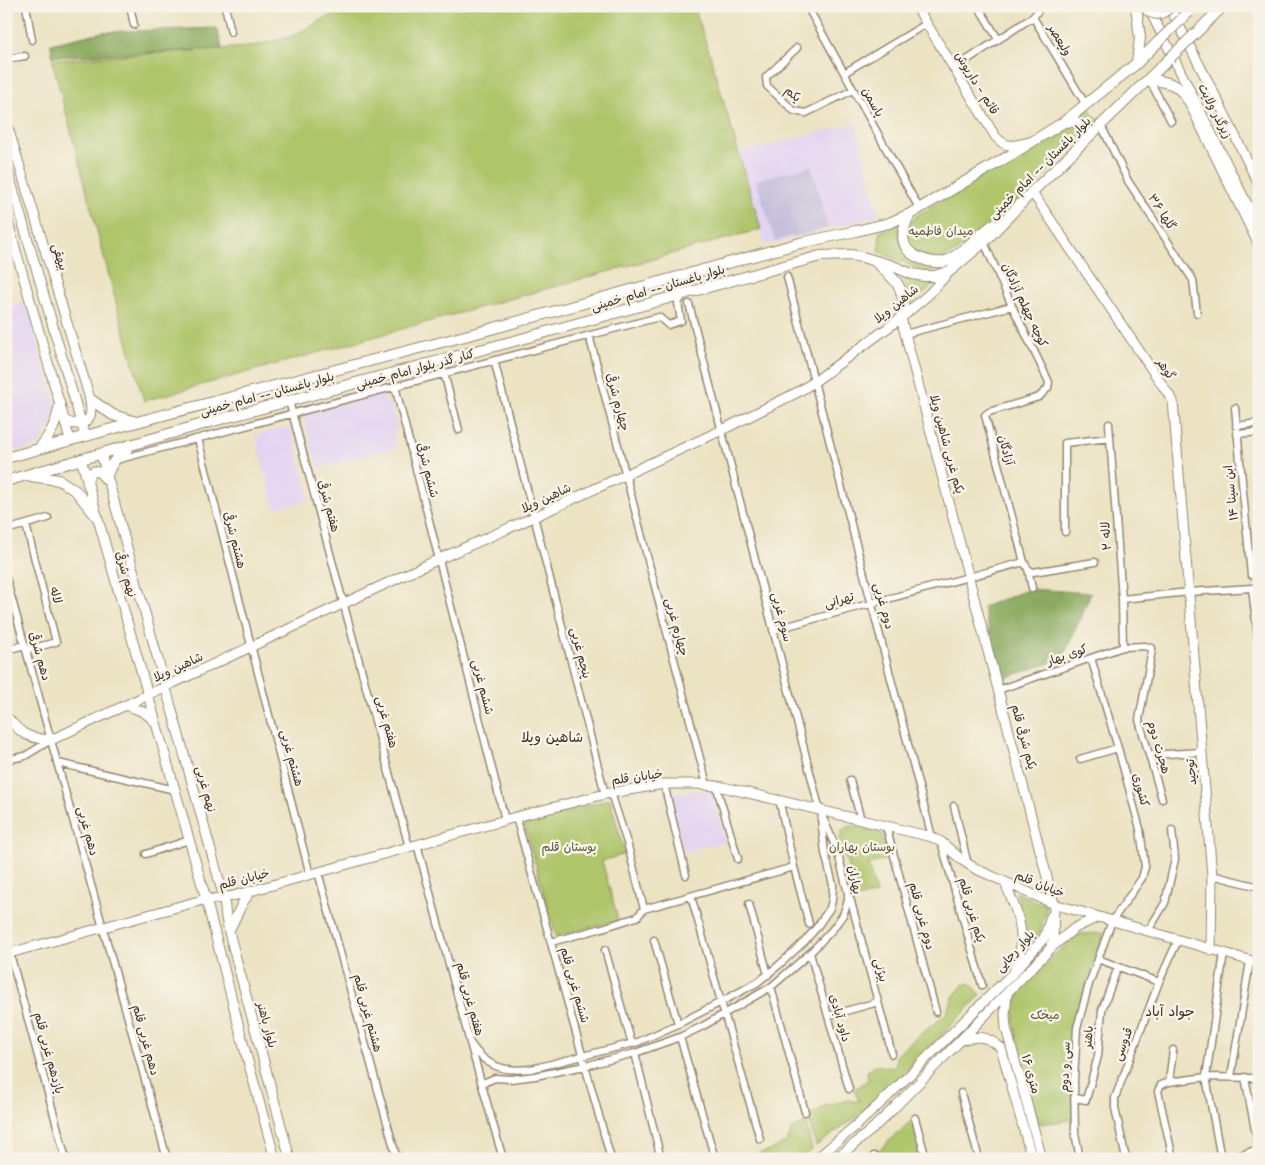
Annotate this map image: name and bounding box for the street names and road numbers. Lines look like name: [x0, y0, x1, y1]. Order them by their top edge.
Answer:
street label: ولیعصر: [1044, 21, 1076, 59]
street label: قائم - داریوش: [950, 49, 1003, 118]
street label: زیرگذر ولایت: [1194, 81, 1236, 141]
street label: یکم: [781, 82, 805, 106]
street label: یاسمن: [858, 84, 888, 120]
street label: بلوار باغستان -- امام خمینی: [985, 113, 1095, 223]
street label: ۳۶ گلها: [1144, 191, 1180, 233]
street label: بیهقی: [48, 241, 72, 273]
street label: کوچه چهلم آزادگان: [998, 260, 1052, 350]
street label: بلوار باغستان -- امام خمینی: [589, 261, 727, 316]
street label: شاهین ویلا: [870, 281, 922, 327]
street label: کنار گذر بلوار امام خمینی: [354, 345, 476, 394]
street label: گوهر: [1152, 354, 1179, 383]
street label: بلوار باغستان -- امام خمینی: [198, 368, 336, 421]
street label: چهارم شرقی: [602, 371, 633, 433]
street label: یکم غربی شاهین ویلا: [925, 393, 968, 496]
street label: آزادگان: [994, 433, 1018, 468]
street label: ششم شرقی: [412, 441, 443, 499]
street label: ابن سینا ۱۴: [1220, 464, 1242, 522]
street label: هفتم شرقی: [313, 478, 344, 534]
street label: شاهین ویلا: [518, 479, 574, 517]
street label: هشتم شرقی: [219, 510, 250, 571]
street label: لاله ۲: [1097, 521, 1115, 551]
street label: نهم شرقی: [111, 549, 140, 599]
street label: دوم غربی: [869, 581, 898, 631]
street label: لاله: [46, 585, 66, 605]
street label: تهرانی: [822, 588, 856, 612]
street label: سوم غربی: [767, 591, 796, 644]
street label: چهارم غربی: [661, 596, 692, 658]
street label: پنجم غربی: [566, 626, 595, 680]
street label: دهم شرقی: [24, 630, 55, 683]
street label: کوی بهار: [1044, 641, 1089, 670]
street label: شاهین ویلا: [150, 648, 206, 686]
street label: ششم غربی: [467, 658, 498, 716]
street label: هفتم غربی: [371, 694, 402, 750]
street label: یکم شرقی قلم: [1007, 703, 1040, 772]
street label: هجرت دوم: [1143, 718, 1174, 776]
street label: هشتم غربی: [276, 728, 307, 789]
street label: توحید: [1182, 758, 1200, 786]
street label: نهم غربی: [191, 764, 220, 814]
street label: خیابان قلم: [610, 765, 664, 790]
street label: کشوری: [1129, 771, 1153, 809]
street label: دهم غربی: [73, 805, 102, 858]
street label: بهاران: [844, 864, 866, 896]
street label: خیابان قلم: [217, 865, 271, 894]
street label: خیابان قلم: [1013, 867, 1067, 902]
street label: یکم غربی قلم: [954, 876, 989, 945]
street label: دوم غربی قلم: [904, 880, 939, 952]
street label: بلوار رجایی: [992, 927, 1038, 975]
street label: ششم غربی قلم: [556, 945, 593, 1025]
street label: بیژنی: [870, 956, 892, 984]
street label: هفتم غربی قلم: [452, 961, 488, 1038]
street label: هشتم غربی قلم: [349, 972, 386, 1054]
street label: داود آبادی: [826, 992, 854, 1044]
street label: بلوار باهنر: [253, 999, 281, 1050]
street label: دهم غربی قلم: [128, 1003, 163, 1077]
street label: یازدهم غربی قلم: [29, 1011, 68, 1096]
street label: باهنر: [1079, 1025, 1097, 1050]
street label: قدوسی: [1109, 1025, 1137, 1063]
street label: سی و دوم: [1056, 1041, 1075, 1093]
street label: ۱۶ متری: [1018, 1052, 1044, 1096]

